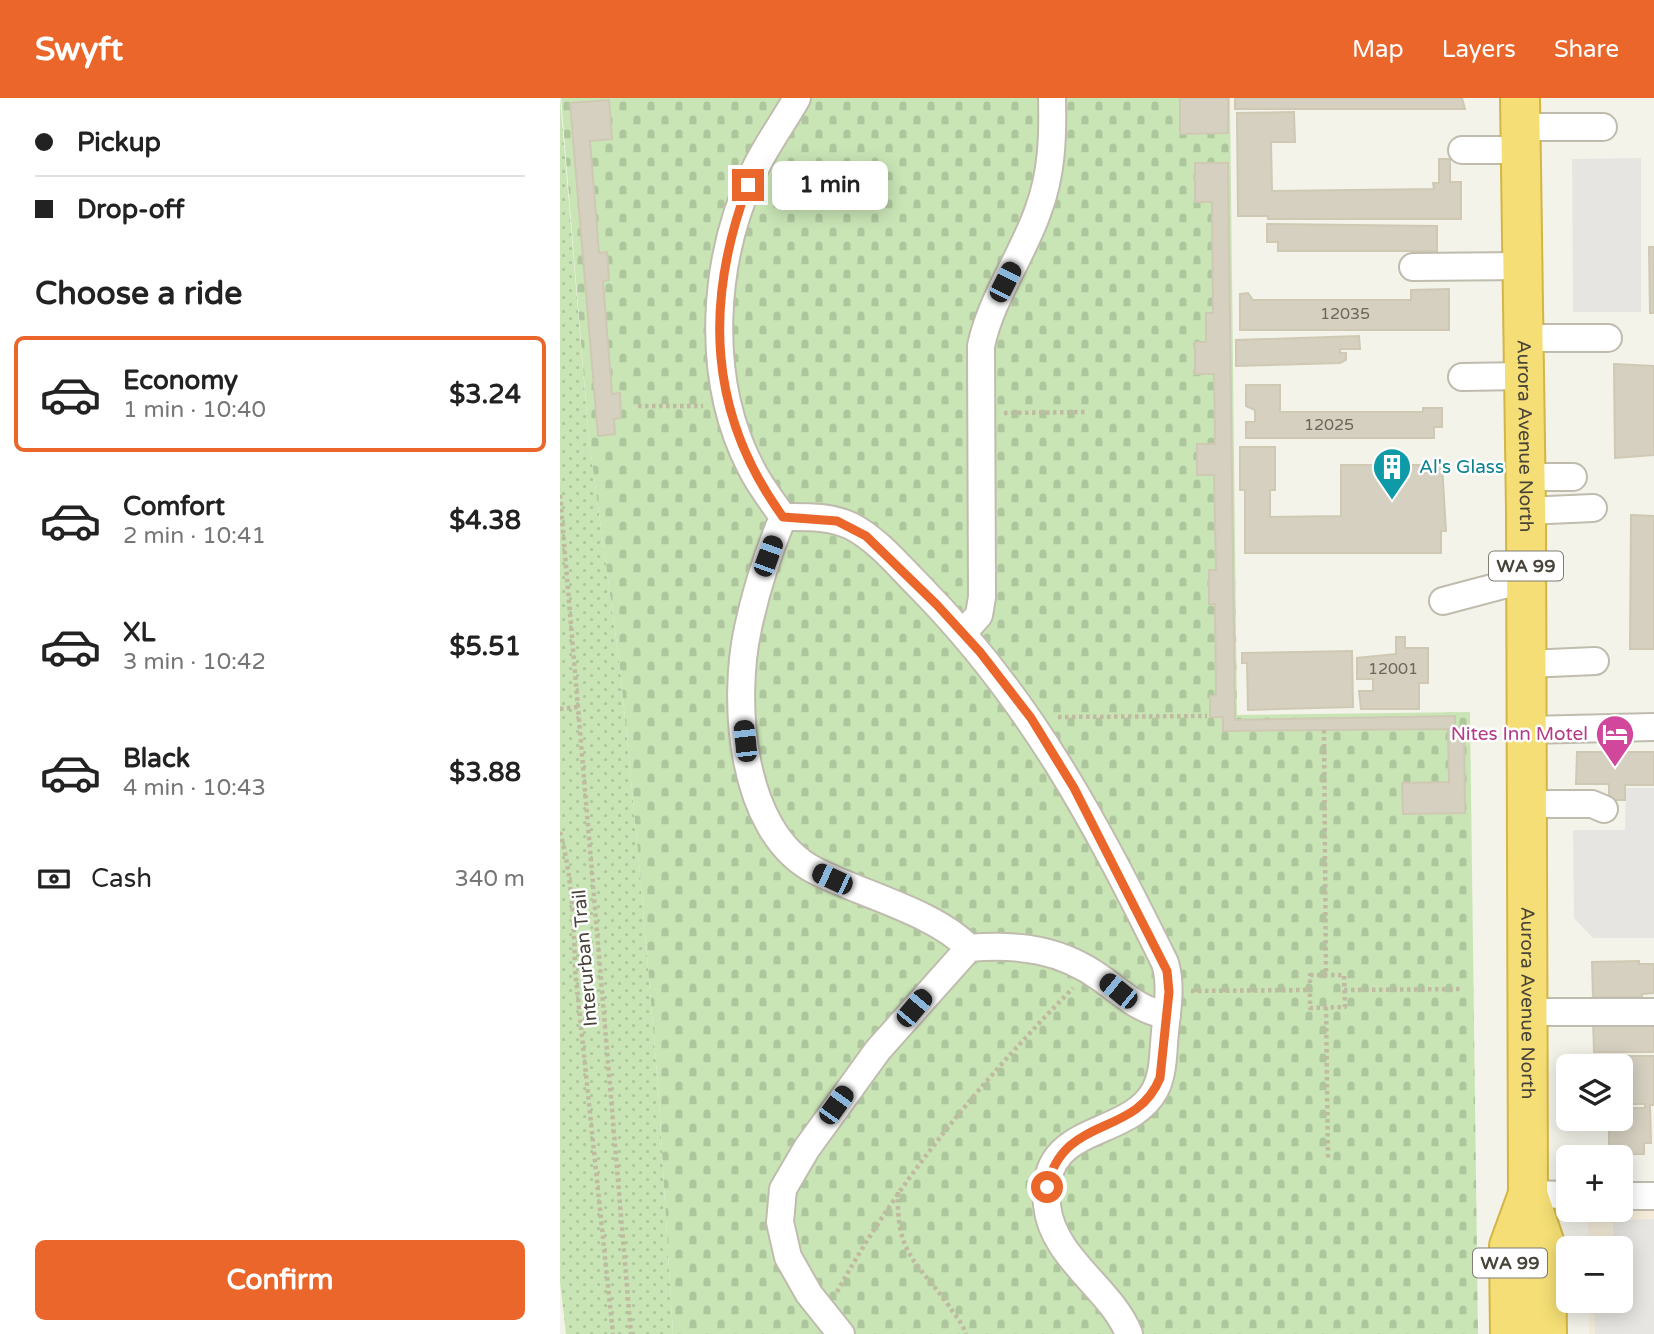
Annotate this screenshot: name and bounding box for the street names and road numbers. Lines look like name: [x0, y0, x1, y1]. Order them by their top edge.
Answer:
street label: Aurora Avenue North: [1513, 339, 1537, 532]
road number: WA 99: [1489, 552, 1563, 580]
street label: Interurban Trail: [568, 888, 602, 1028]
street label: Aurora Avenue North: [1516, 907, 1539, 1099]
road number: WA 99: [1473, 1248, 1547, 1278]

